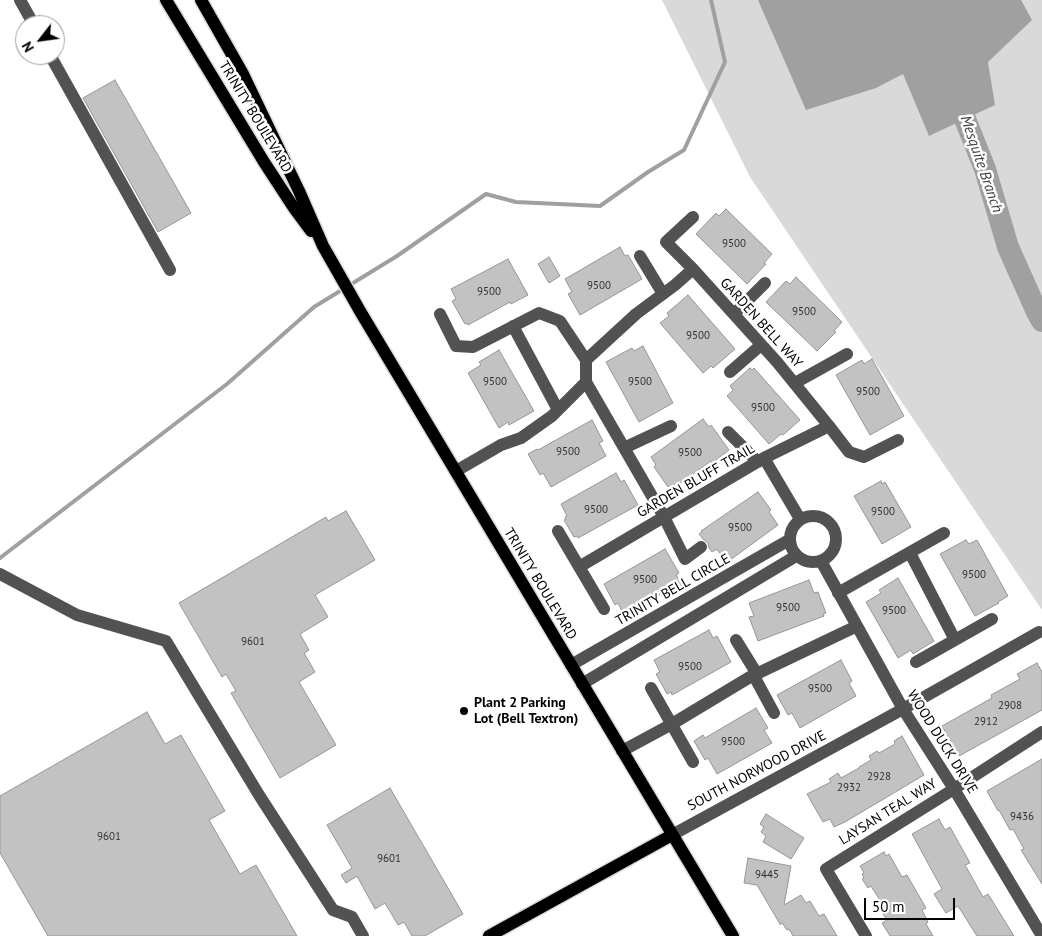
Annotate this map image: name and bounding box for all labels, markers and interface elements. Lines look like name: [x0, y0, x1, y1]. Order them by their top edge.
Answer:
north arrow: [15, 15, 65, 65]
text: N: [18, 39, 38, 55]
street label: TRINITY BOULEVARD: [215, 58, 295, 176]
water label: Mesquite Branch: [956, 113, 1006, 215]
house number: 9500: [722, 237, 746, 251]
street label: GARDEN BELL WAY: [716, 275, 806, 371]
house number: 9500: [587, 279, 611, 293]
house number: 9500: [477, 285, 501, 299]
house number: 9500: [792, 305, 816, 319]
house number: 9500: [686, 329, 710, 343]
house number: 9500: [483, 375, 507, 389]
house number: 9500: [628, 375, 652, 389]
house number: 9500: [856, 385, 880, 399]
house number: 9500: [751, 401, 775, 415]
street label: GARDEN BLUFF TRAIL: [634, 440, 758, 522]
house number: 9500: [556, 445, 580, 459]
house number: 9500: [678, 446, 702, 460]
house number: 9500: [584, 503, 608, 517]
house number: 9500: [871, 505, 895, 519]
house number: 9500: [728, 521, 752, 535]
street label: TRINITY BOULEVARD: [500, 525, 580, 643]
street label: TRINITY BELL CIRCLE: [613, 550, 733, 630]
house number: 9500: [962, 568, 986, 582]
house number: 9500: [633, 573, 657, 587]
house number: 9500: [776, 601, 800, 615]
house number: 9500: [882, 604, 906, 618]
house number: 9601: [241, 635, 265, 649]
house number: 9500: [678, 660, 702, 674]
house number: 9500: [808, 682, 832, 696]
street label: WOOD DUCK DRIVE: [903, 687, 981, 797]
place label: Plant 2 Parking Lot (Bell Textron): [474, 695, 578, 728]
house number: 2908: [998, 699, 1022, 713]
marker: Plant 2 Parking Lot (Bell Textron): [458, 705, 470, 717]
house number: 2912: [974, 715, 998, 729]
street label: SOUTH NORWOOD DRIVE: [685, 727, 829, 815]
house number: 9500: [721, 735, 745, 749]
house number: 2928: [867, 770, 891, 784]
street label: LAYSAN TEAL WAY: [836, 775, 940, 849]
house number: 2932: [837, 781, 861, 795]
house number: 9436: [1010, 810, 1034, 824]
house number: 9601: [97, 830, 121, 844]
house number: 9601: [377, 852, 401, 866]
house number: 9445: [755, 868, 779, 882]
scale bar: [867, 888, 958, 920]
text: 50 m: [872, 897, 905, 916]

